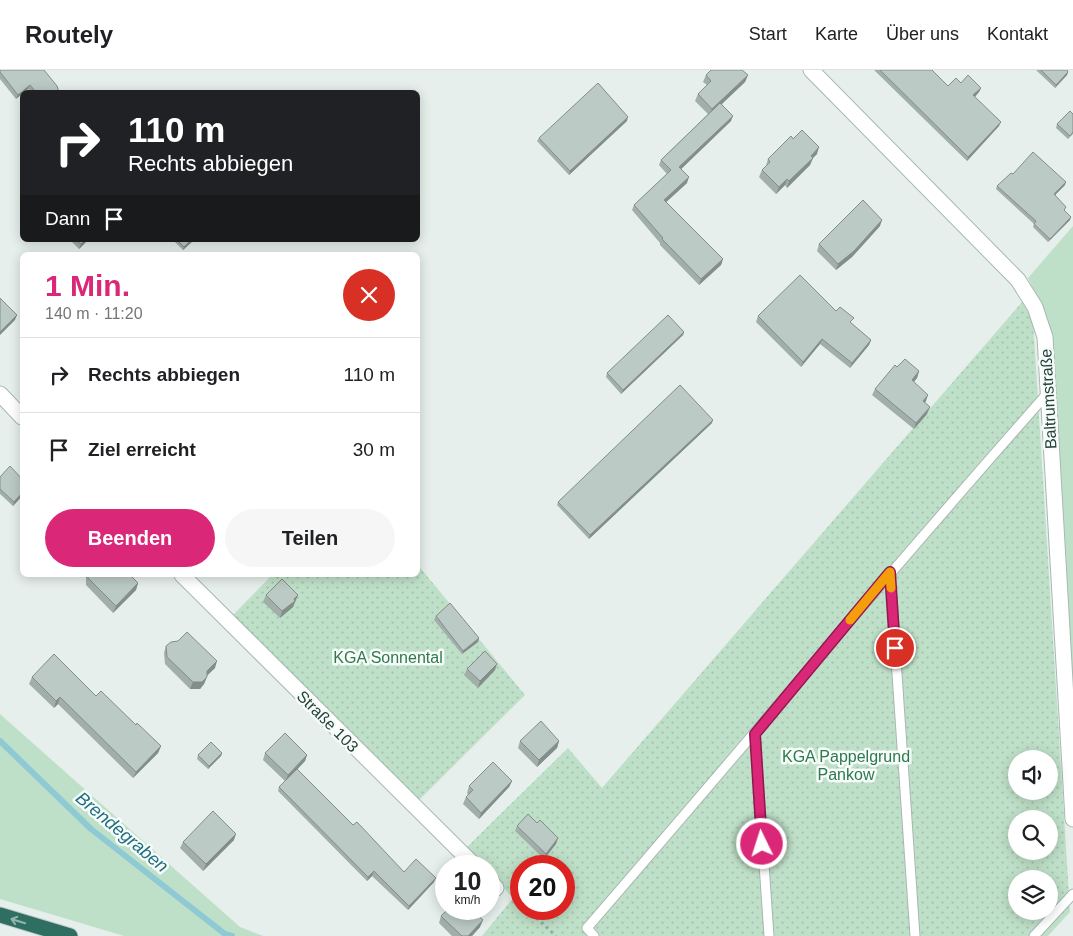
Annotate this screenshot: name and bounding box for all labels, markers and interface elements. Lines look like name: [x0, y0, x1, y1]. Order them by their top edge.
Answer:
text: Routely: [25, 21, 113, 48]
text: Start: [749, 24, 787, 44]
text: Karte: [815, 24, 858, 44]
text: Über uns: [886, 24, 959, 44]
text: Kontakt: [987, 24, 1048, 44]
icon: right: [45, 110, 110, 175]
text: 110 m: [128, 110, 225, 149]
text: Rechts abbiegen: [128, 151, 293, 176]
icon: arrive: [100, 205, 128, 233]
text: Dann: [45, 208, 90, 229]
text: 1 Min.: [45, 269, 130, 302]
button: close: [343, 269, 395, 321]
text: 140 m · 11:20: [45, 305, 143, 322]
street label: Baltrumstraße: [1037, 348, 1060, 450]
icon: right: [45, 361, 73, 389]
text: Rechts abbiegen: [88, 364, 240, 385]
text: 110 m: [344, 364, 395, 385]
icon: arrive: [45, 436, 73, 464]
text: Ziel erreicht: [88, 439, 196, 460]
text: 30 m: [353, 439, 395, 460]
button: Beenden: [45, 509, 215, 567]
button: Teilen: [225, 509, 395, 567]
pin: [874, 627, 916, 669]
icon: arrive: [881, 634, 909, 662]
park label: KGA Sonnental: [333, 649, 443, 666]
street label: Straße 103: [294, 687, 362, 755]
park label: KGA Pappelgrund Pankow: [782, 748, 910, 783]
map controls: [1008, 750, 1058, 920]
button: sound: [1008, 750, 1058, 800]
water label: Brendegraben: [72, 788, 172, 876]
button: search: [1008, 810, 1058, 860]
position arrow: [735, 817, 787, 869]
speed limit sign: 20: [510, 855, 575, 920]
text: 10: [454, 867, 481, 895]
button: layers: [1008, 870, 1058, 920]
text: km/h: [454, 893, 481, 907]
one-way arrow: [11, 915, 27, 925]

